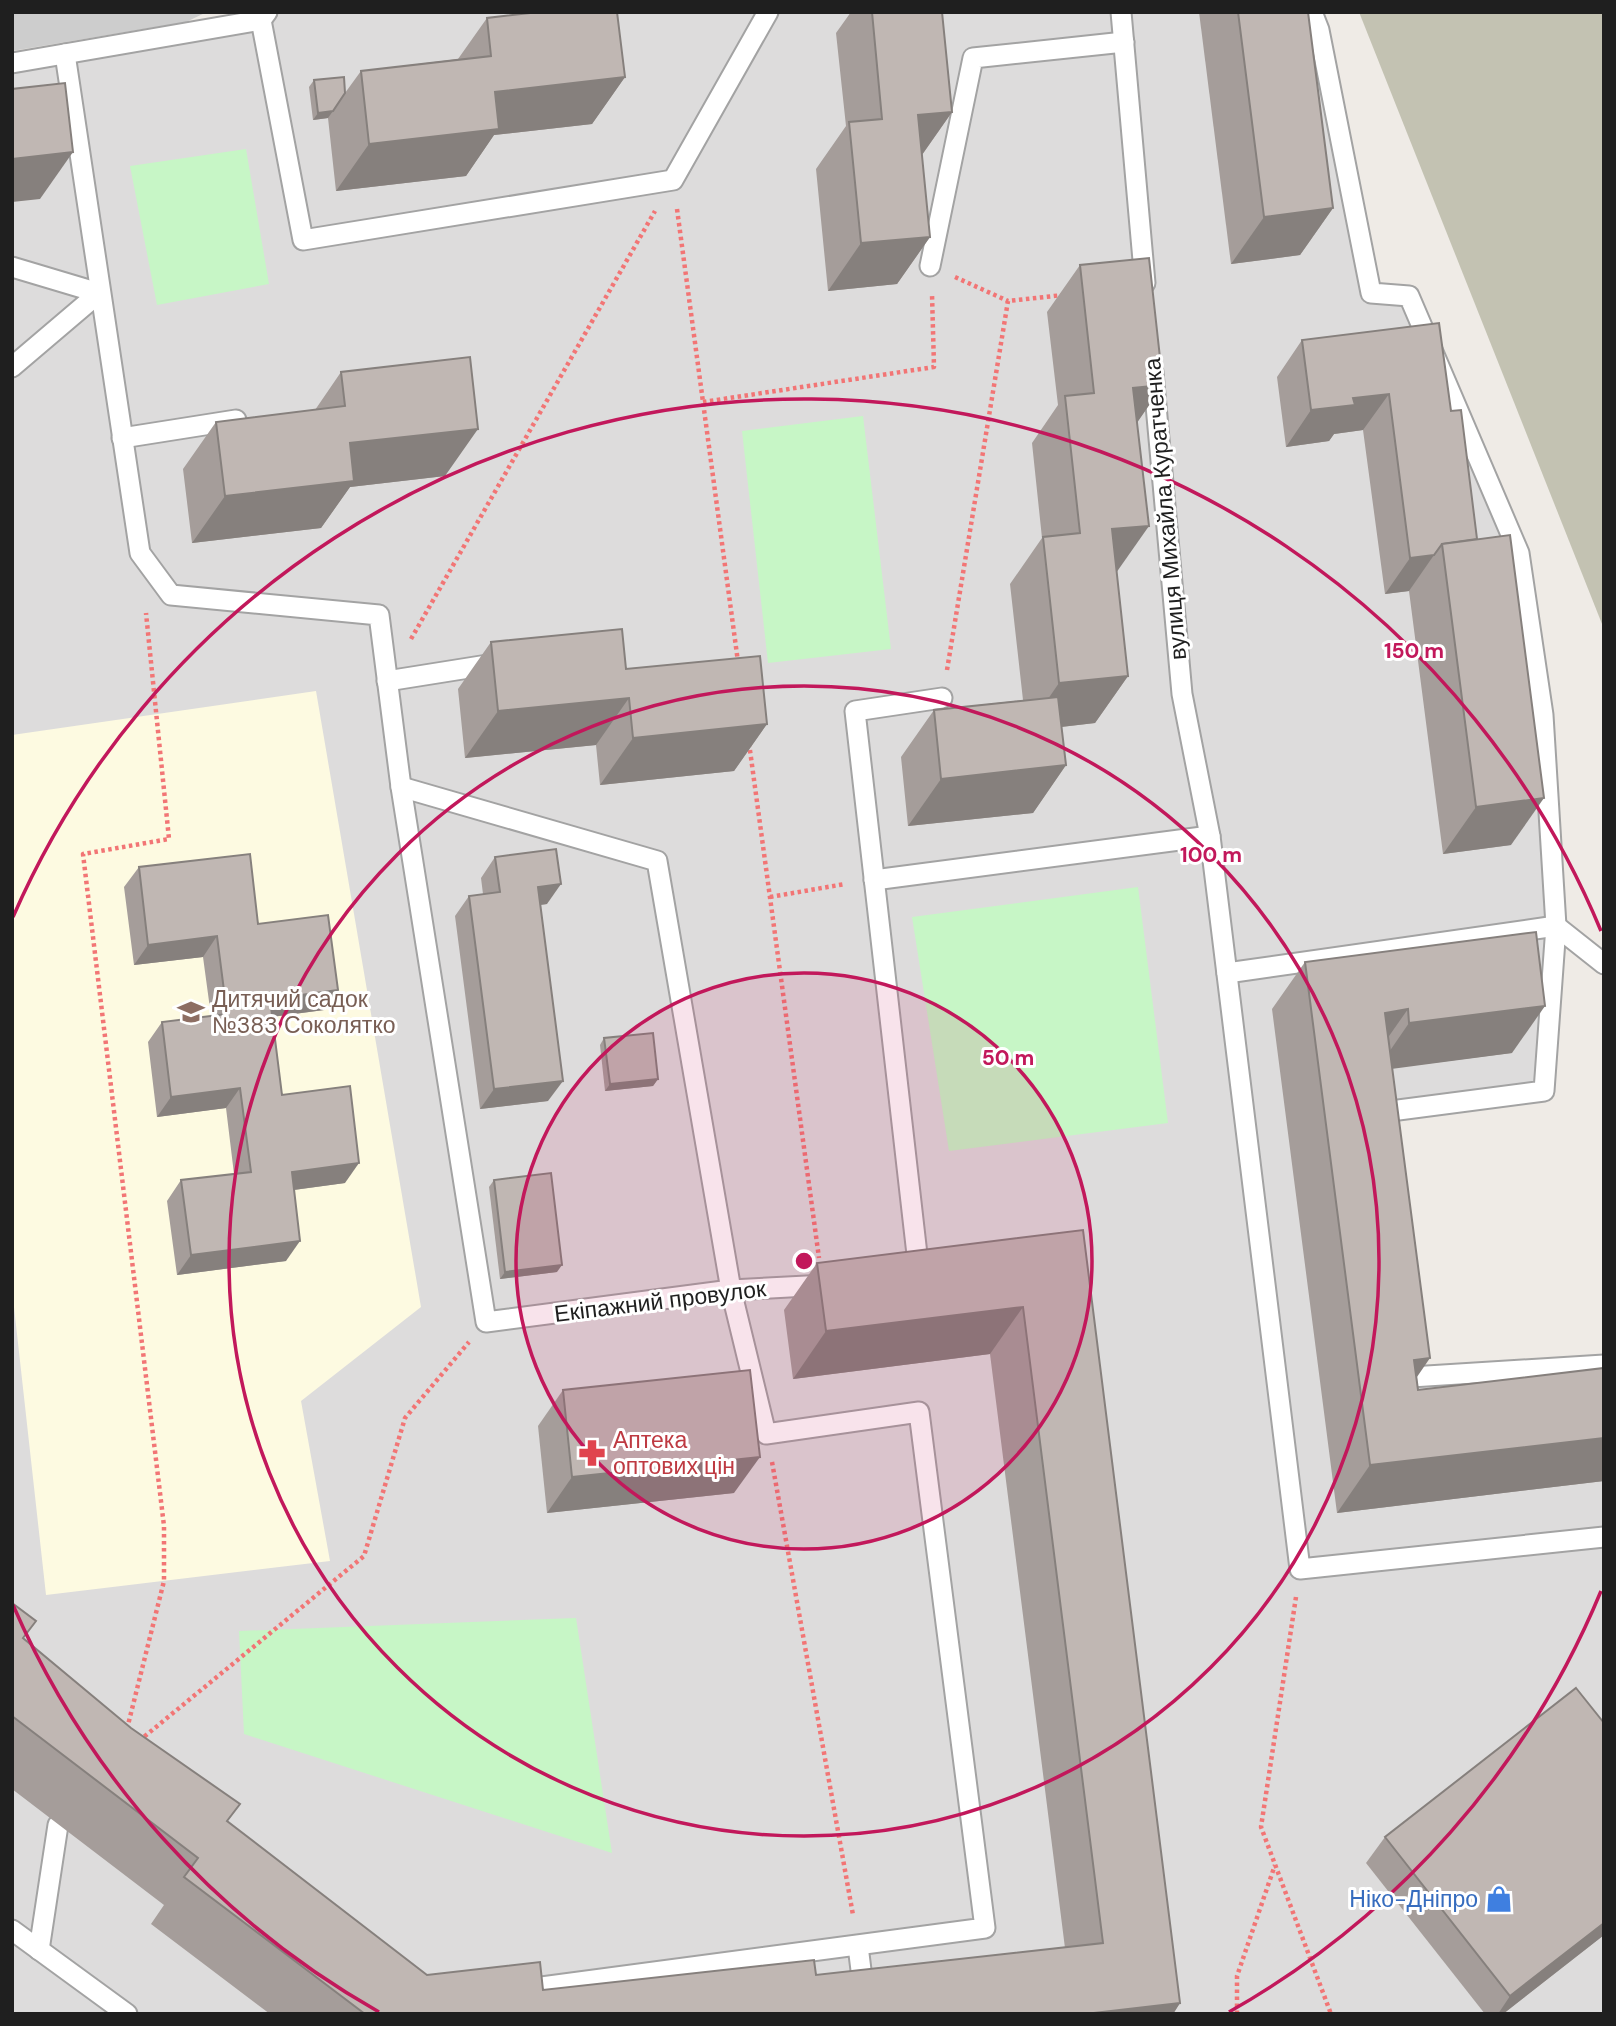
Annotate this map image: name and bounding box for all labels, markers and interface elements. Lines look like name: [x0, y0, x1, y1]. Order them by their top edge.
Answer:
street label: вулиця Михайла Куратченка: [1137, 357, 1193, 661]
text: 150 m: [1384, 637, 1444, 665]
text: 100 m: [1180, 841, 1242, 869]
place label: Дитячий садок №383 Соколятко: [212, 984, 396, 1040]
school or university icon: Дитячий садок №383 Соколятко: [176, 997, 206, 1027]
text: 50 m: [982, 1044, 1034, 1072]
centre of rings: [792, 1249, 816, 1273]
street label: Екіпажний провулок: [552, 1273, 768, 1329]
place label: Аптека оптових цін: [613, 1425, 735, 1481]
pharmacy icon: Аптека оптових цін: [577, 1438, 607, 1468]
place label: Ніко-Дніпро: [1349, 1884, 1478, 1914]
shop icon: Ніко-Дніпро: [1484, 1884, 1514, 1914]

